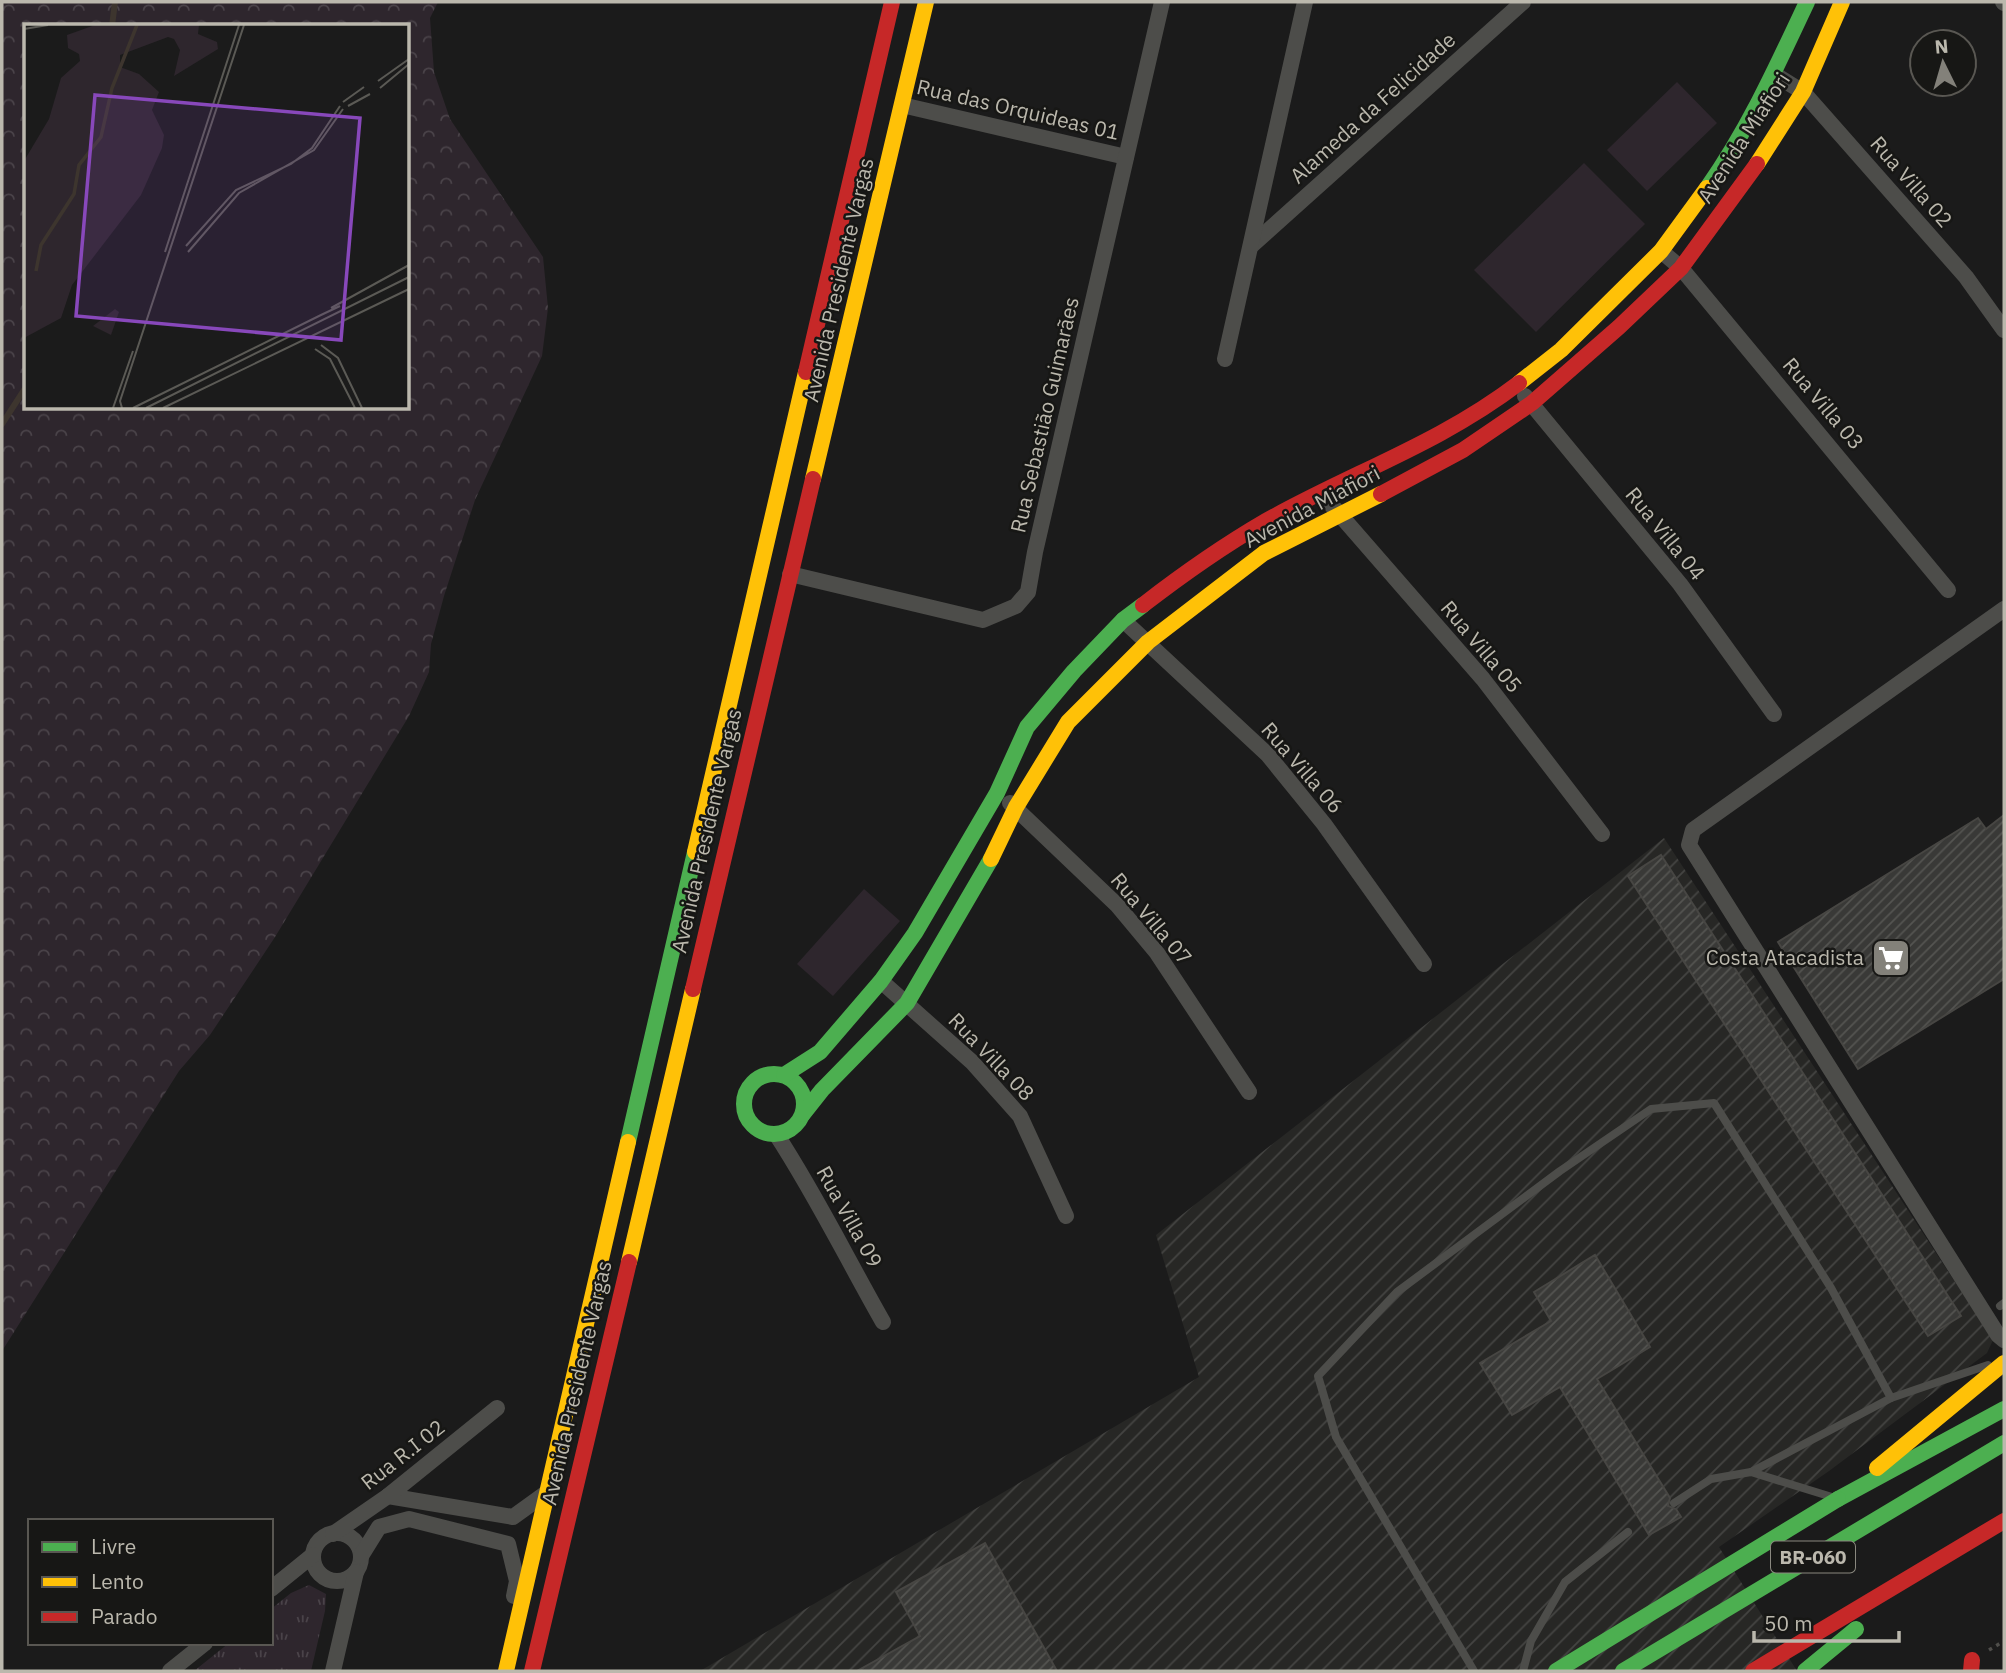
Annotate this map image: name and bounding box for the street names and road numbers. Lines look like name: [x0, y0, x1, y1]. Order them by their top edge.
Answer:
street label: Alameda da Felicidade: [1284, 25, 1461, 189]
street label: Avenida Miafiori: [1690, 67, 1796, 208]
street label: Rua das Orquideas 01: [914, 72, 1122, 146]
street label: Rua Villa 02: [1864, 130, 1959, 233]
street label: Avenida Presidente Vargas: [796, 155, 880, 405]
street label: Rua Sebastião Guimarães: [1003, 294, 1085, 535]
street label: Rua Villa 03: [1777, 351, 1871, 455]
street label: Avenida Miafiori: [1239, 458, 1385, 554]
street label: Rua Villa 04: [1620, 481, 1712, 586]
street label: Rua Villa 05: [1435, 594, 1529, 698]
street label: Avenida Presidente Vargas: [664, 706, 748, 956]
street label: Rua Villa 06: [1255, 716, 1350, 819]
street label: Rua Villa 07: [1105, 866, 1199, 970]
street label: Rua Villa 08: [943, 1006, 1041, 1106]
street label: Rua Villa 09: [810, 1161, 889, 1272]
street label: Avenida Presidente Vargas: [534, 1258, 618, 1508]
street label: Rua R.I 02: [355, 1413, 450, 1496]
road number: BR-060: [1771, 1541, 1855, 1572]

